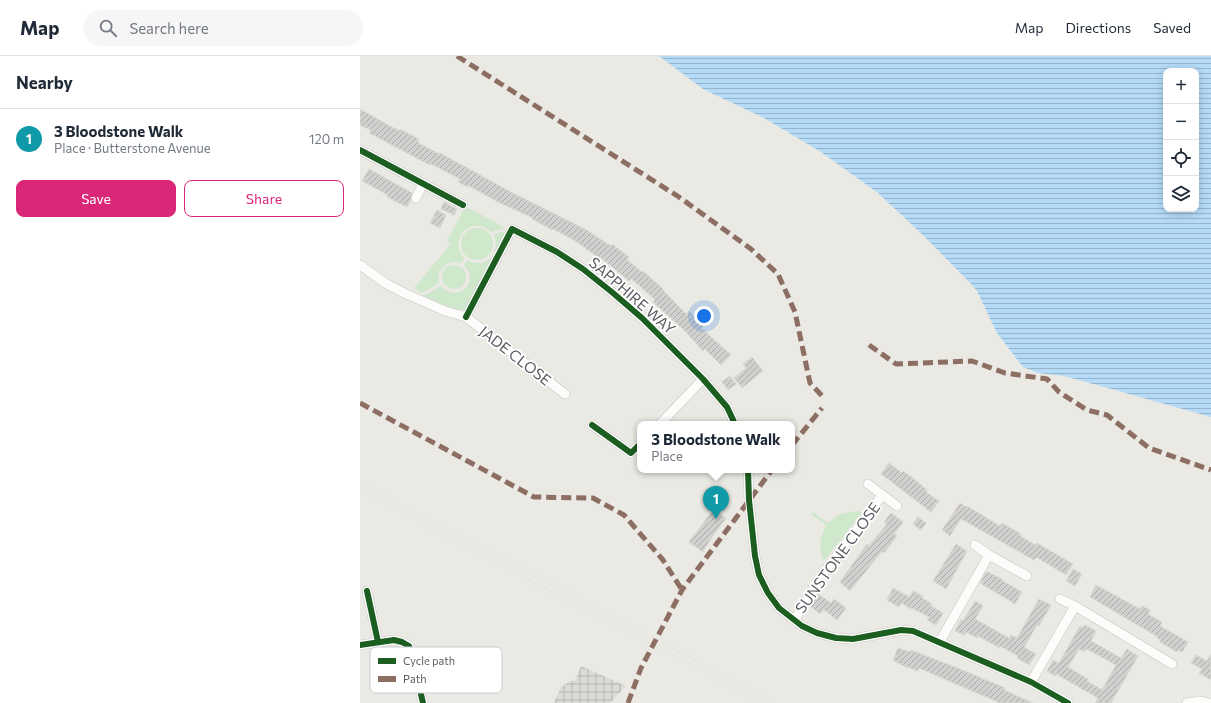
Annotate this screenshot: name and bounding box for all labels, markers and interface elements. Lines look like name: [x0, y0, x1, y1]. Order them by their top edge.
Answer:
search box: [83, 10, 363, 46]
text: Map: [20, 16, 59, 39]
icon: search: [97, 17, 119, 39]
text: Search here: [129, 19, 209, 37]
text: Map: [1015, 19, 1044, 36]
text: Directions: [1066, 19, 1131, 36]
text: Saved: [1153, 19, 1191, 36]
map controls: [1163, 68, 1199, 212]
button: +: [1163, 68, 1199, 104]
text: Nearby: [16, 72, 73, 93]
button: −: [1163, 104, 1199, 140]
text: 3 Bloodstone Walk: [54, 122, 183, 140]
text: 1: [26, 131, 32, 147]
text: 120 m: [309, 131, 344, 147]
text: Place · Butterstone Avenue: [54, 140, 211, 156]
button: locate: [1163, 140, 1199, 176]
button: layers: [1163, 176, 1199, 212]
button: Save: [16, 180, 176, 217]
button: Share: [184, 180, 344, 217]
street label: SAPPHIRE WAY: [586, 253, 680, 338]
your location: [694, 306, 714, 326]
street label: JADE CLOSE: [476, 322, 555, 389]
popup: [637, 421, 795, 473]
text: 3 Bloodstone Walk: [651, 430, 781, 448]
text: Place: [651, 448, 683, 464]
pin: 1: [703, 486, 729, 519]
street label: SUNSTONE CLOSE: [791, 498, 884, 616]
legend: [370, 647, 502, 693]
text: Cycle path: [403, 654, 455, 667]
text: Path: [403, 672, 426, 685]

